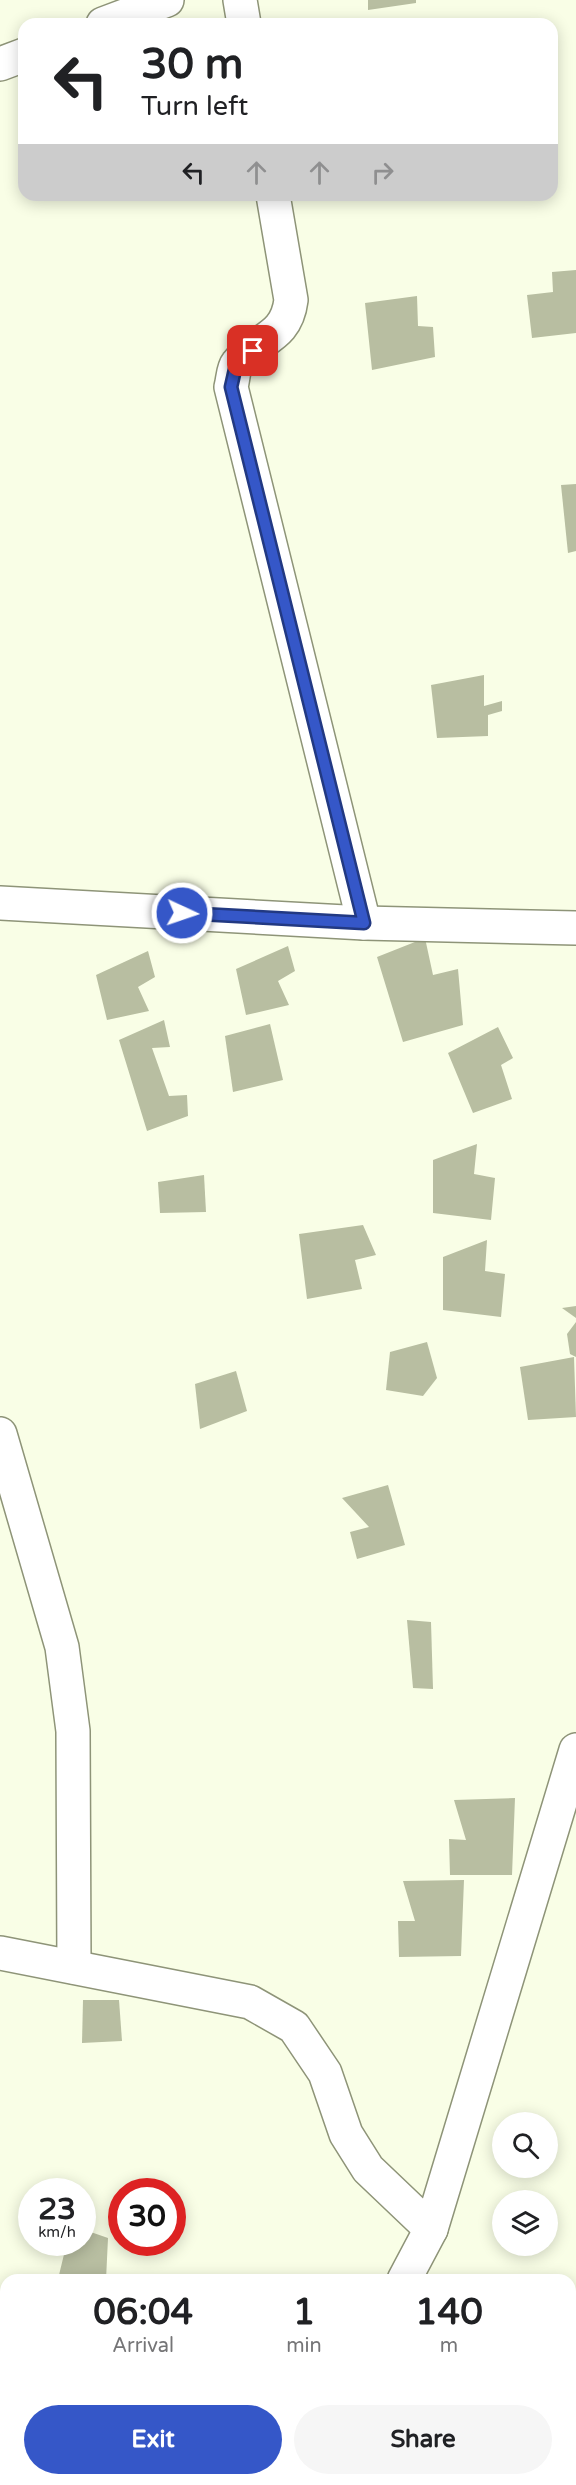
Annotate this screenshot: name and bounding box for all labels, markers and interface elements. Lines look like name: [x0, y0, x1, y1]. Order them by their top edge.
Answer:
text: 30 m: [141, 39, 243, 90]
icon: left: [42, 42, 120, 120]
text: Turn left: [141, 90, 248, 123]
icon: left: [177, 156, 210, 189]
icon: ahead: [240, 156, 273, 189]
icon: ahead: [303, 156, 336, 189]
icon: right: [366, 156, 399, 189]
pin: [227, 325, 278, 376]
icon: arrive: [236, 334, 269, 367]
position arrow: [150, 881, 214, 945]
map controls: [492, 2112, 558, 2256]
button: search: [492, 2112, 558, 2178]
speed limit sign: 30: [108, 2178, 186, 2256]
button: layers: [492, 2190, 558, 2256]
text: 23: [38, 2191, 76, 2228]
text: km/h: [38, 2223, 76, 2241]
text: 06:04: [93, 2291, 193, 2334]
text: 1: [293, 2291, 315, 2334]
text: 140: [415, 2291, 483, 2334]
text: Arrival: [112, 2334, 174, 2358]
text: min: [286, 2334, 322, 2358]
text: m: [440, 2334, 458, 2358]
button: Exit: [24, 2405, 282, 2474]
button: Share: [294, 2405, 552, 2474]

